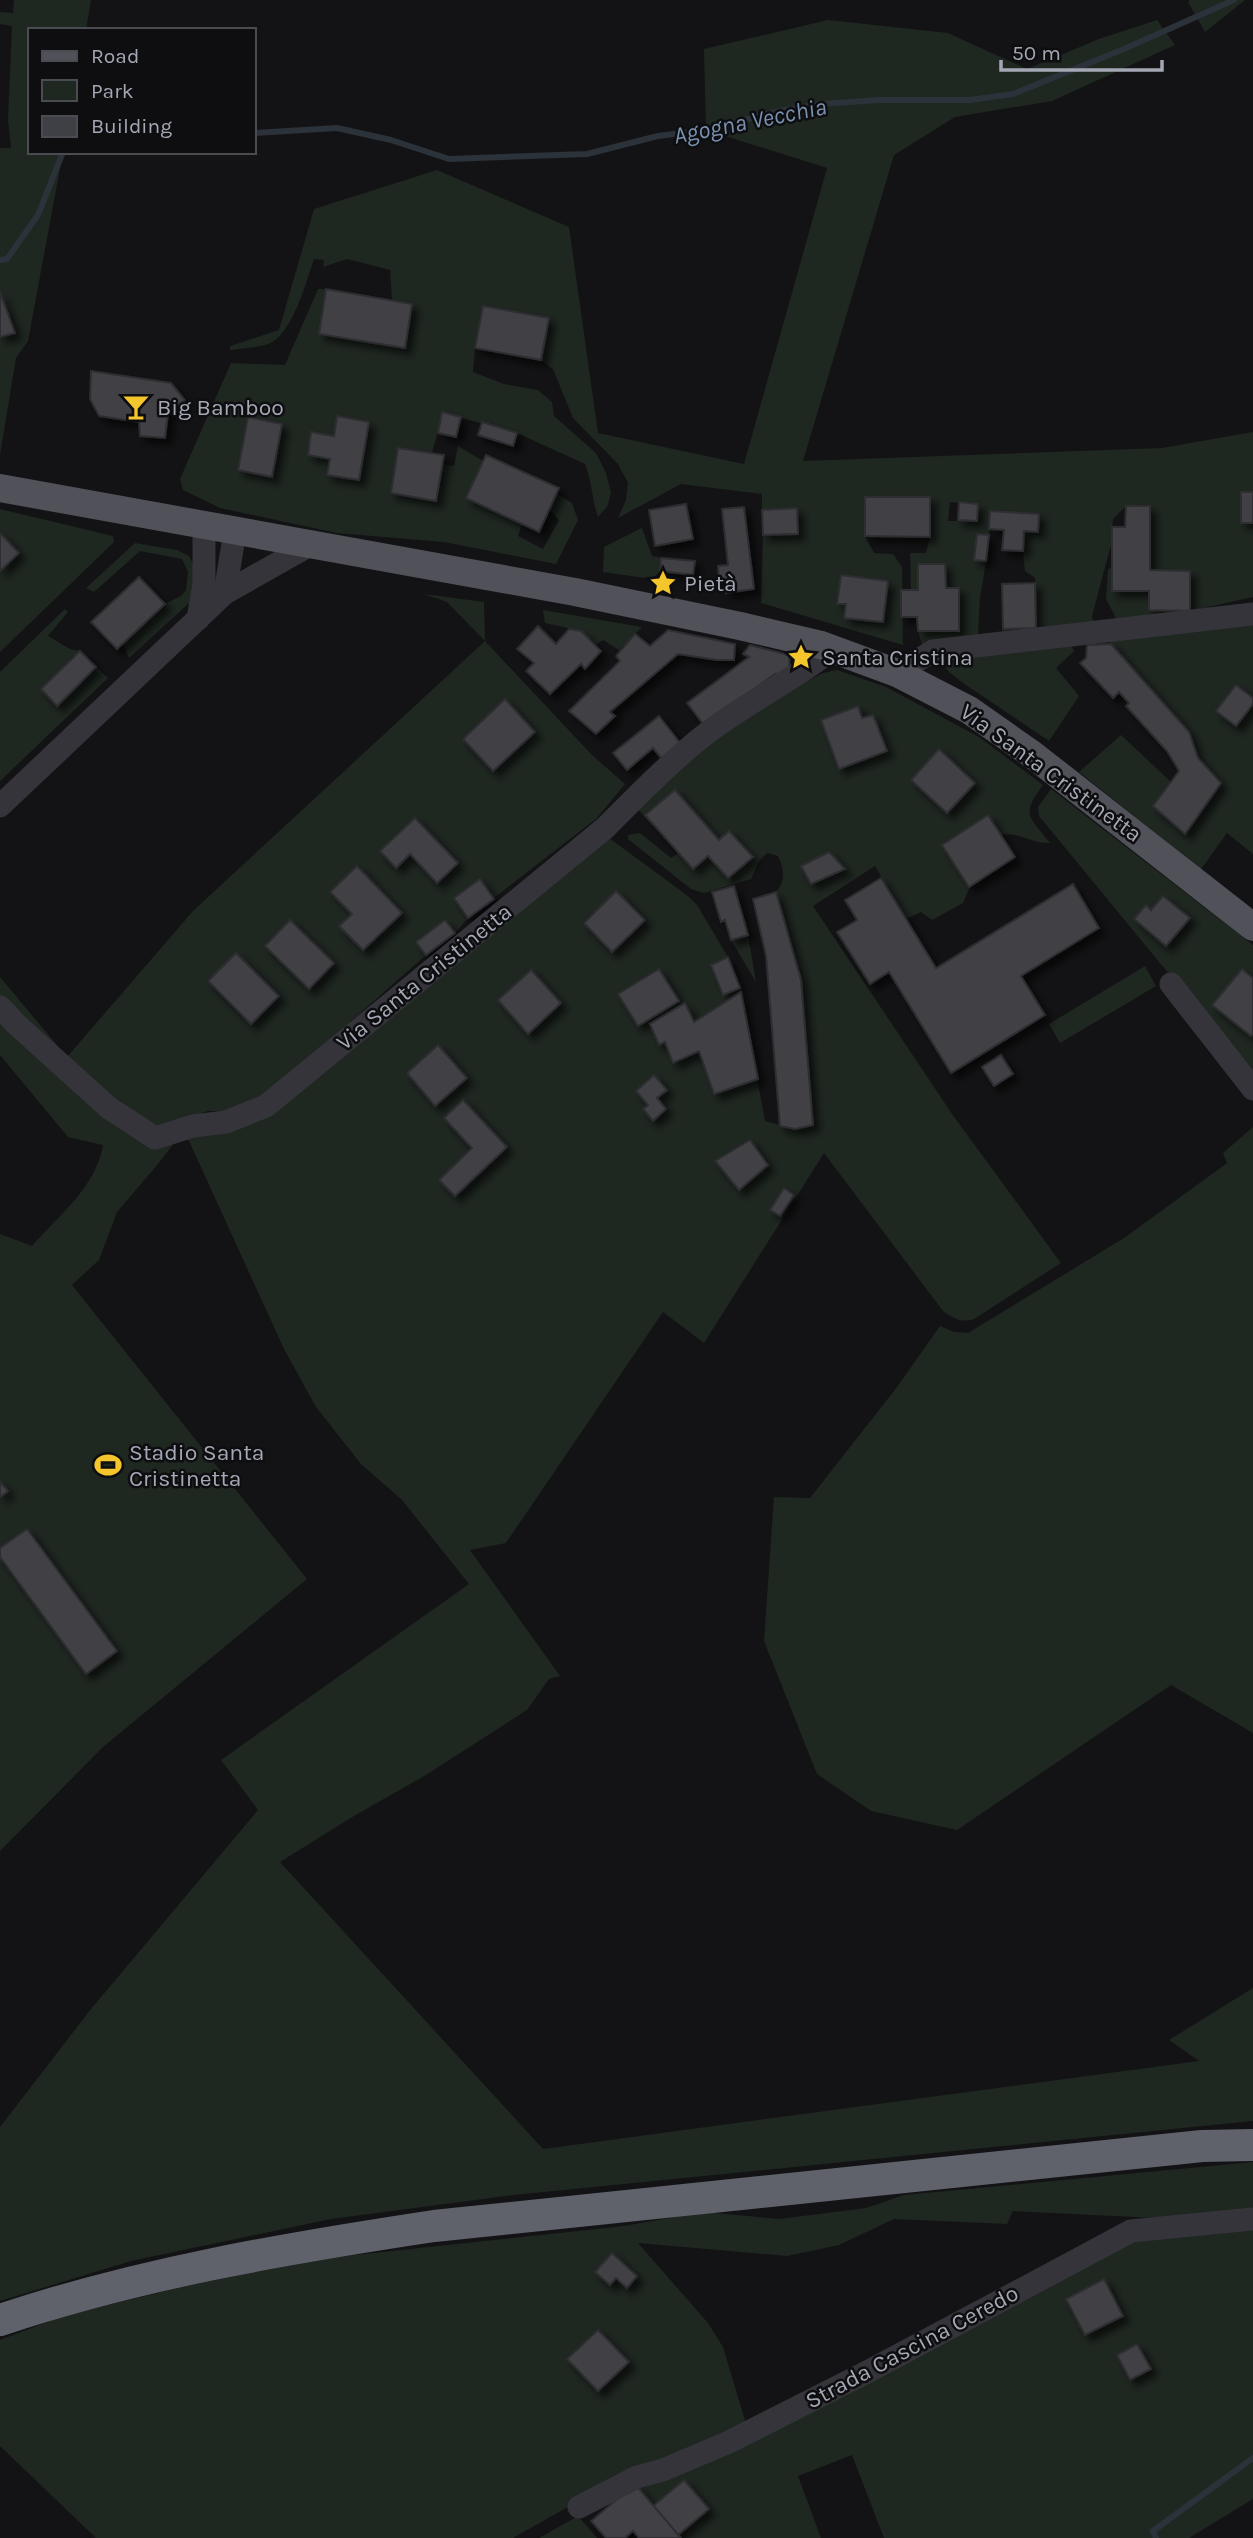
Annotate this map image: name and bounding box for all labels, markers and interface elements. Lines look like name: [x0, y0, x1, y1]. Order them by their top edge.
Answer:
legend: [28, 28, 256, 154]
scale bar: [1001, 28, 1162, 72]
text: 50 m: [1012, 41, 1061, 65]
text: Road: [91, 44, 139, 68]
text: Park: [91, 79, 134, 103]
water label: Agogna Vecchia: [671, 92, 829, 150]
text: Building: [91, 114, 172, 138]
bar icon: Big Bamboo: [121, 392, 151, 422]
place label: Big Bamboo: [157, 394, 284, 421]
place icon: Pietà: [648, 568, 678, 598]
place label: Pietà: [684, 570, 737, 597]
place icon: Santa Cristina: [786, 642, 816, 672]
place label: Santa Cristina: [822, 644, 973, 671]
street label: Via Santa Cristinetta: [955, 698, 1147, 848]
street label: Via Santa Cristinetta: [331, 898, 517, 1056]
place label: Stadio Santa Cristinetta: [129, 1439, 264, 1492]
sports icon: Stadio Santa Cristinetta: [93, 1450, 123, 1480]
street label: Strada Cascina Ceredo: [801, 2279, 1023, 2415]

